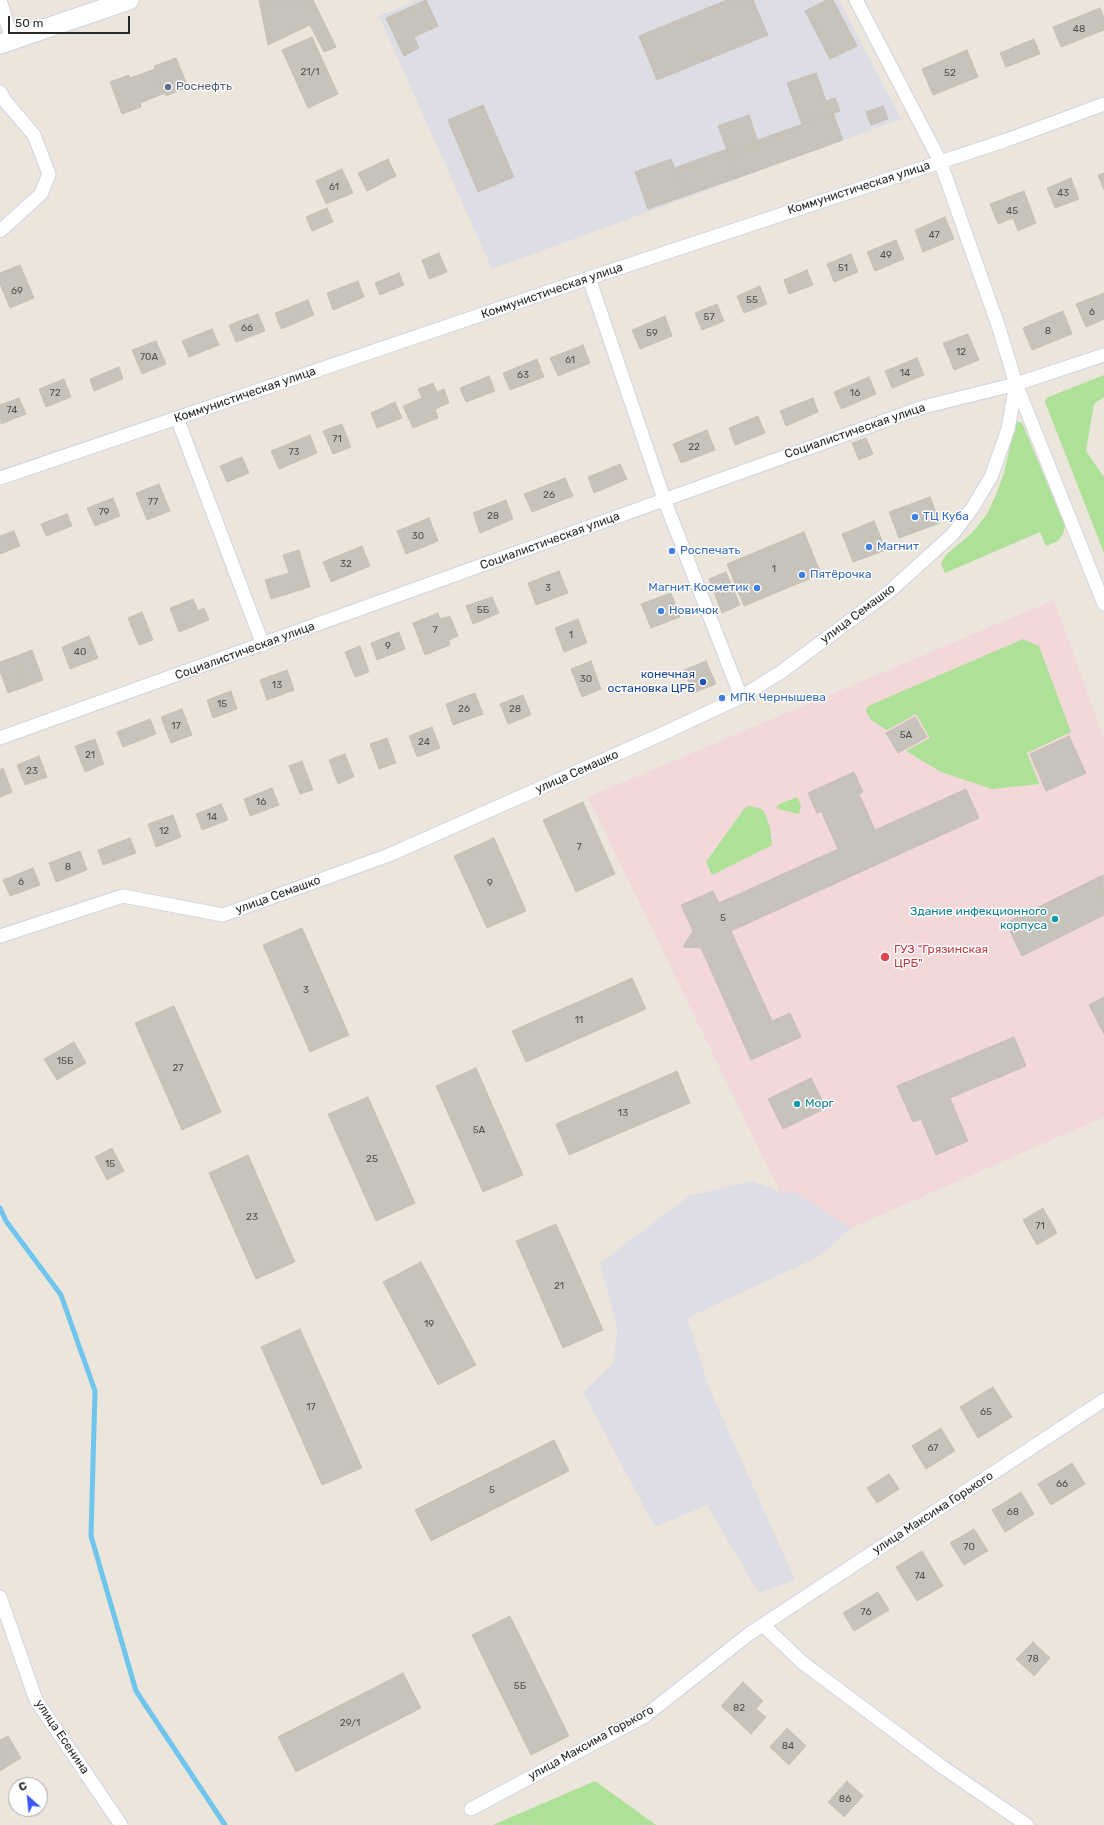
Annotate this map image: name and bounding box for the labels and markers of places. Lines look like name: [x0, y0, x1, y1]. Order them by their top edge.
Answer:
place label: Роснефть: [176, 80, 232, 94]
marker: Роснефть: [163, 82, 173, 92]
place label: ТЦ Куба: [923, 510, 969, 524]
marker: ТЦ Куба: [910, 512, 920, 522]
place label: Магнит: [877, 540, 919, 554]
marker: Магнит: [864, 542, 874, 552]
place label: Роспечать: [680, 544, 740, 558]
marker: Роспечать: [667, 546, 677, 556]
place label: Пятёрочка: [810, 568, 872, 582]
marker: Пятёрочка: [797, 570, 807, 580]
place label: Магнит Косметик: [648, 581, 749, 595]
marker: Магнит Косметик: [752, 583, 762, 593]
place label: Новичок: [669, 604, 718, 618]
marker: Новичок: [656, 606, 666, 616]
place label: конечная остановка ЦРБ: [608, 668, 695, 696]
marker: конечная остановка ЦРБ: [698, 677, 708, 687]
place label: МПК Чернышева: [730, 691, 826, 705]
marker: МПК Чернышева: [717, 693, 727, 703]
place label: Здание инфекционного корпуса: [910, 905, 1047, 933]
marker: Здание инфекционного корпуса: [1050, 914, 1060, 924]
place label: ГУЗ "Грязинская ЦРБ": [894, 943, 988, 971]
marker: ГУЗ "Грязинская ЦРБ": [879, 951, 891, 963]
place label: Морг: [805, 1097, 834, 1111]
marker: Морг: [792, 1099, 802, 1109]

